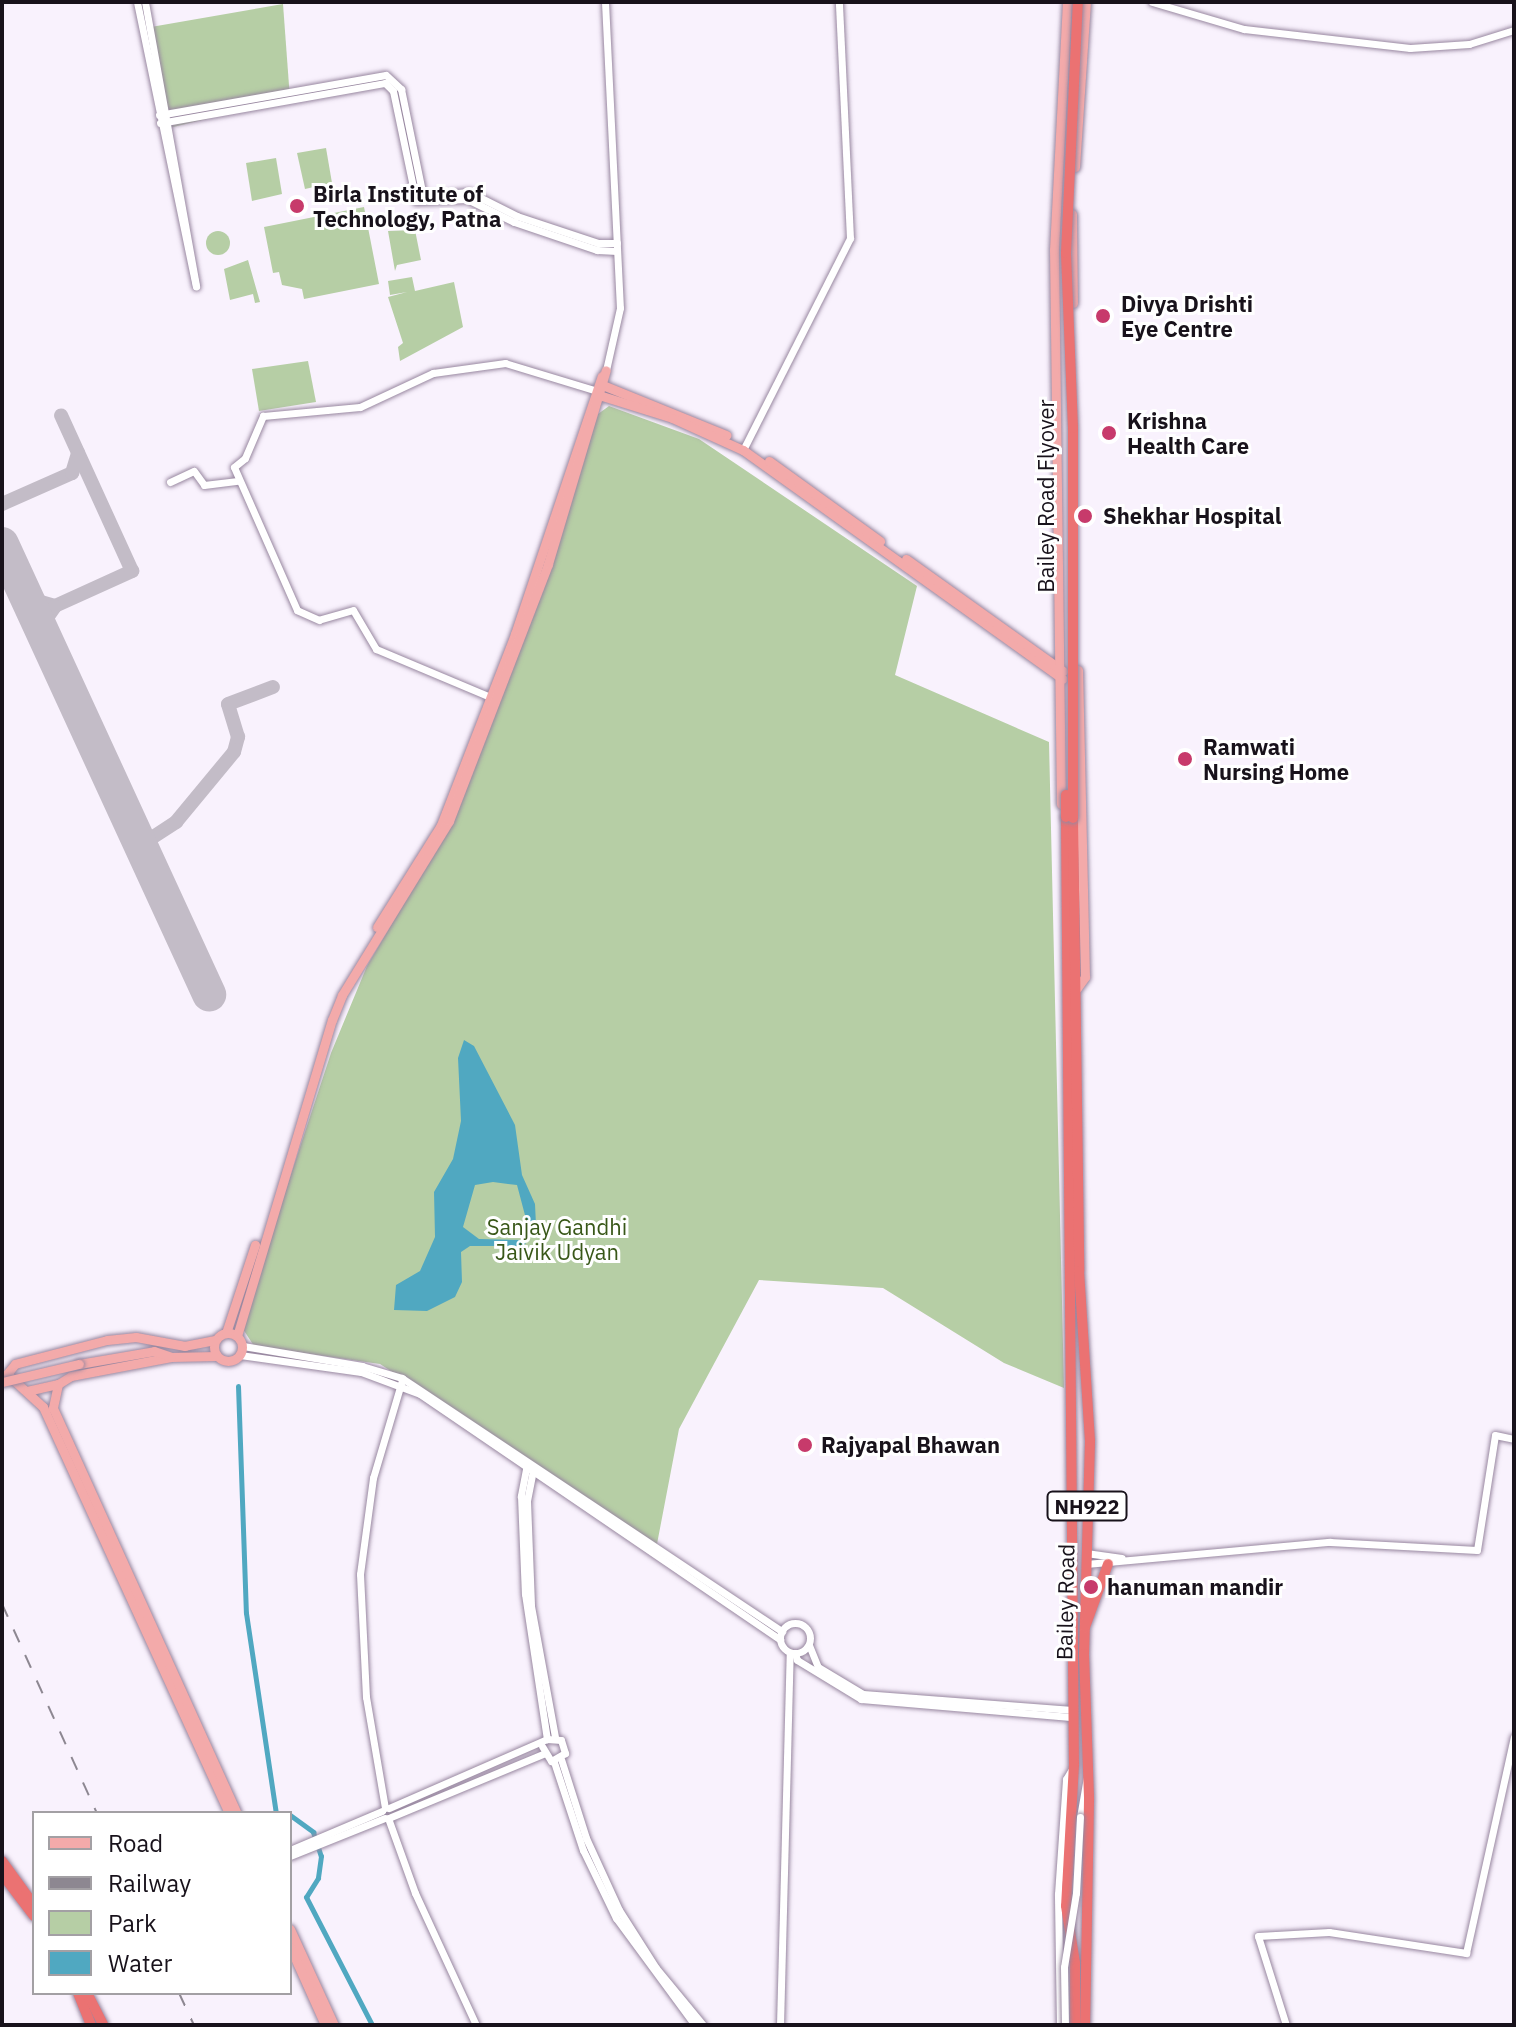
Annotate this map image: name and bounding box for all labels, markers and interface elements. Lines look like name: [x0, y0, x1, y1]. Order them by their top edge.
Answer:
place label: Birla Institute of Technology, Patna: [313, 180, 501, 232]
marker: Birla Institute of Technology, Patna: [288, 197, 306, 215]
place label: Divya Drishti Eye Centre: [1121, 290, 1253, 342]
marker: Divya Drishti Eye Centre: [1092, 305, 1114, 327]
street label: Bailey Road Flyover: [1033, 399, 1059, 593]
place label: Krishna Health Care: [1127, 407, 1249, 458]
marker: Krishna Health Care: [1098, 422, 1120, 444]
place label: Shekhar Hospital: [1103, 503, 1281, 529]
marker: Shekhar Hospital: [1074, 505, 1096, 527]
place label: Ramwati Nursing Home: [1203, 733, 1349, 784]
marker: Ramwati Nursing Home: [1174, 748, 1196, 770]
park label: Sanjay Gandhi Jaivik Udyan: [487, 1213, 627, 1264]
place label: Rajyapal Bhawan: [821, 1432, 1000, 1458]
marker: Rajyapal Bhawan: [796, 1436, 814, 1454]
road number: NH922: [1045, 1490, 1129, 1522]
street label: Bailey Road: [1051, 1544, 1079, 1660]
place label: hanuman mandir: [1107, 1574, 1283, 1600]
marker: hanuman mandir: [1082, 1578, 1100, 1596]
legend: [32, 1811, 292, 1995]
text: Road: [108, 1827, 163, 1859]
text: Railway: [108, 1867, 191, 1899]
text: Park: [108, 1907, 157, 1939]
text: Water: [108, 1947, 172, 1979]

